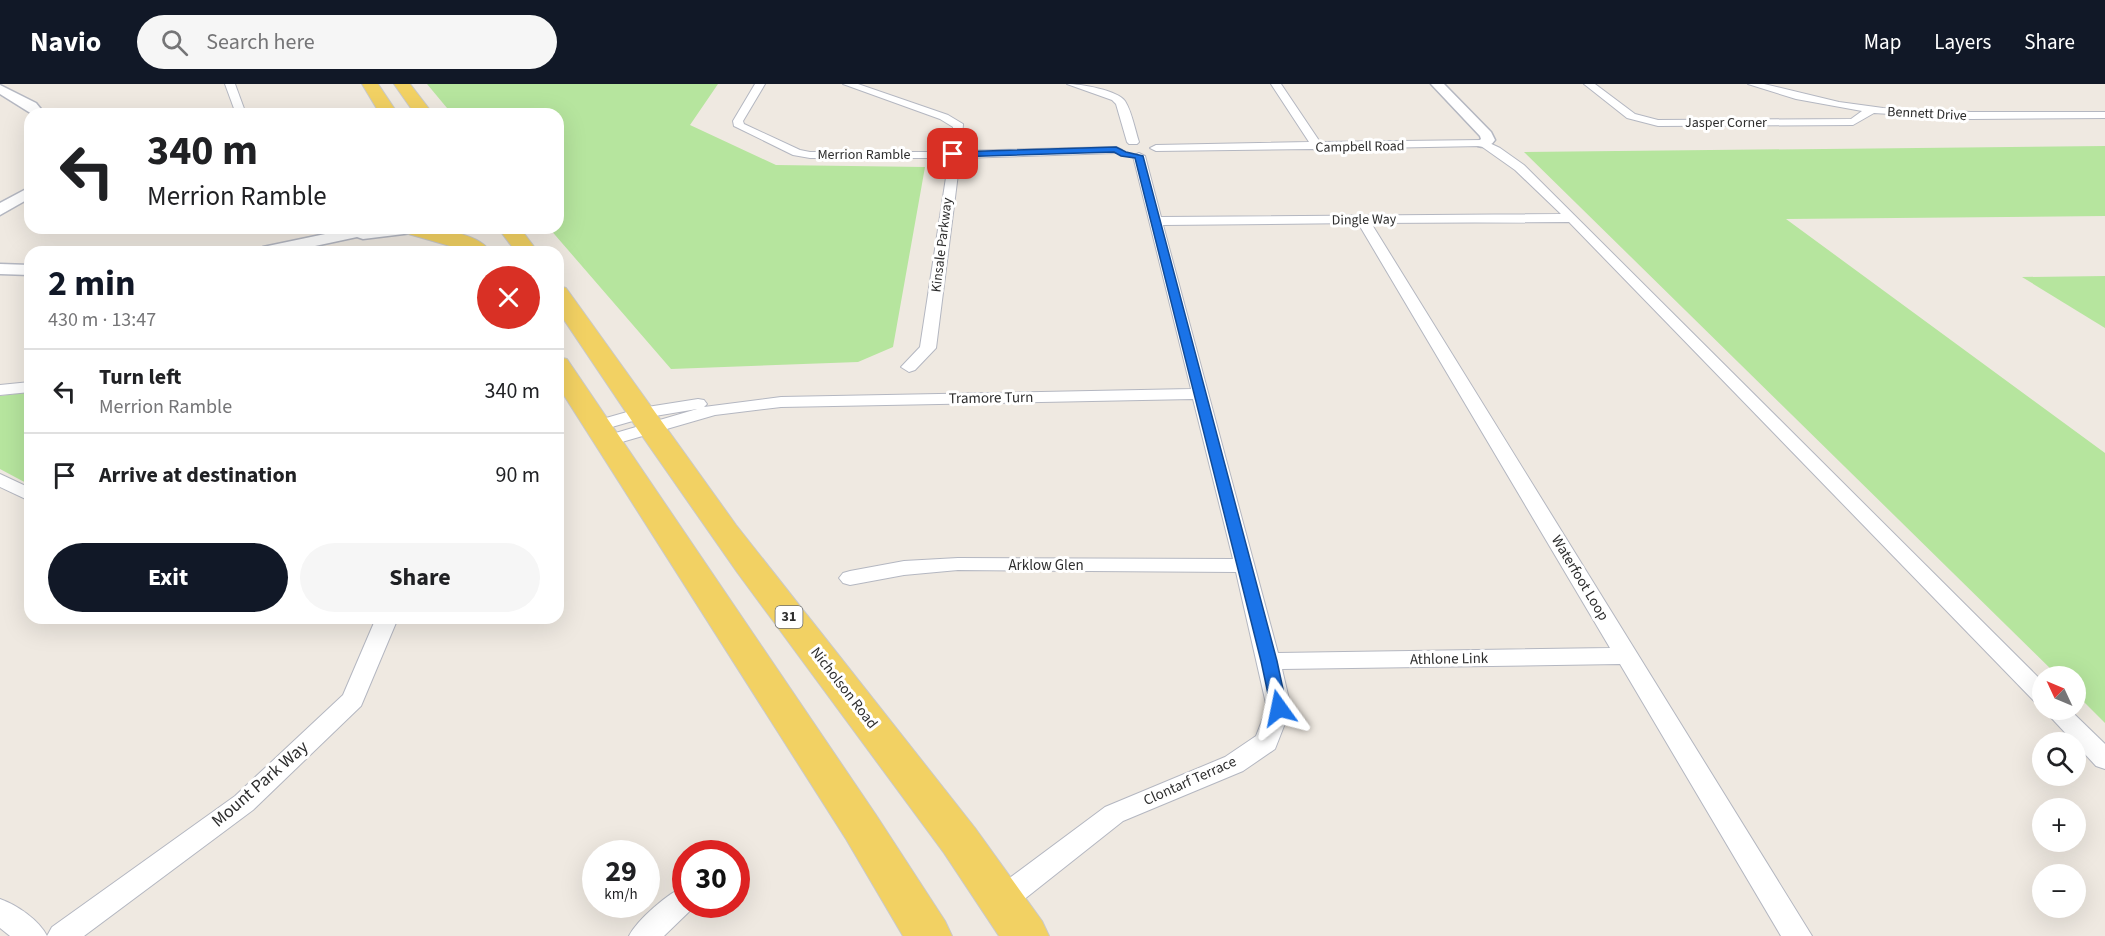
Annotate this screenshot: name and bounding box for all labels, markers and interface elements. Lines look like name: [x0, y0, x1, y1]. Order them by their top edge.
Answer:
search box: [137, 15, 557, 69]
text: Navio: [30, 22, 101, 62]
icon: search: [158, 26, 191, 59]
text: Search here: [206, 26, 315, 58]
text: Map: [1864, 27, 1901, 57]
text: Layers: [1934, 27, 1991, 57]
text: Share: [2024, 27, 2075, 57]
street label: Bennett Drive: [1887, 102, 1967, 126]
street label: Jasper Corner: [1685, 113, 1767, 133]
text: 340 m: [147, 121, 258, 181]
pin: [927, 128, 978, 179]
icon: left: [48, 132, 126, 210]
street label: Campbell Road: [1315, 136, 1405, 158]
icon: arrive: [936, 137, 969, 170]
street label: Merrion Ramble: [817, 145, 911, 165]
text: Merrion Ramble: [147, 177, 327, 216]
street label: Kinsale Parkway: [926, 196, 958, 293]
street label: Dingle Way: [1332, 209, 1397, 231]
text: 2 min: [48, 258, 136, 309]
button: close: [477, 266, 540, 329]
text: 430 m · 13:47: [48, 306, 156, 334]
text: Turn left: [99, 361, 181, 393]
icon: left: [48, 375, 81, 408]
text: 340 m: [485, 375, 540, 407]
street label: Tramore Turn: [948, 387, 1034, 409]
text: Merrion Ramble: [99, 393, 232, 421]
icon: arrive: [48, 459, 81, 492]
text: Arrive at destination: [99, 459, 297, 491]
text: 90 m: [495, 459, 540, 491]
street label: Waterfoot Loop: [1546, 531, 1614, 625]
button: Exit: [48, 543, 288, 612]
button: Share: [300, 543, 540, 612]
street label: Arklow Glen: [1008, 555, 1084, 576]
road number: 31: [776, 606, 802, 628]
street label: Nicholson Road: [806, 643, 882, 733]
street label: Athlone Link: [1410, 648, 1489, 670]
north arrow: [2032, 666, 2086, 720]
map controls: [2032, 666, 2086, 918]
position arrow: [1247, 676, 1311, 740]
button: search: [2032, 732, 2086, 786]
street label: Mount Park Way: [206, 735, 314, 833]
street label: Clontarf Terrace: [1140, 751, 1240, 811]
button: +: [2032, 798, 2086, 852]
speed limit sign: 30: [672, 840, 750, 918]
text: 29: [605, 850, 637, 893]
button: −: [2032, 864, 2086, 918]
text: km/h: [604, 884, 638, 905]

